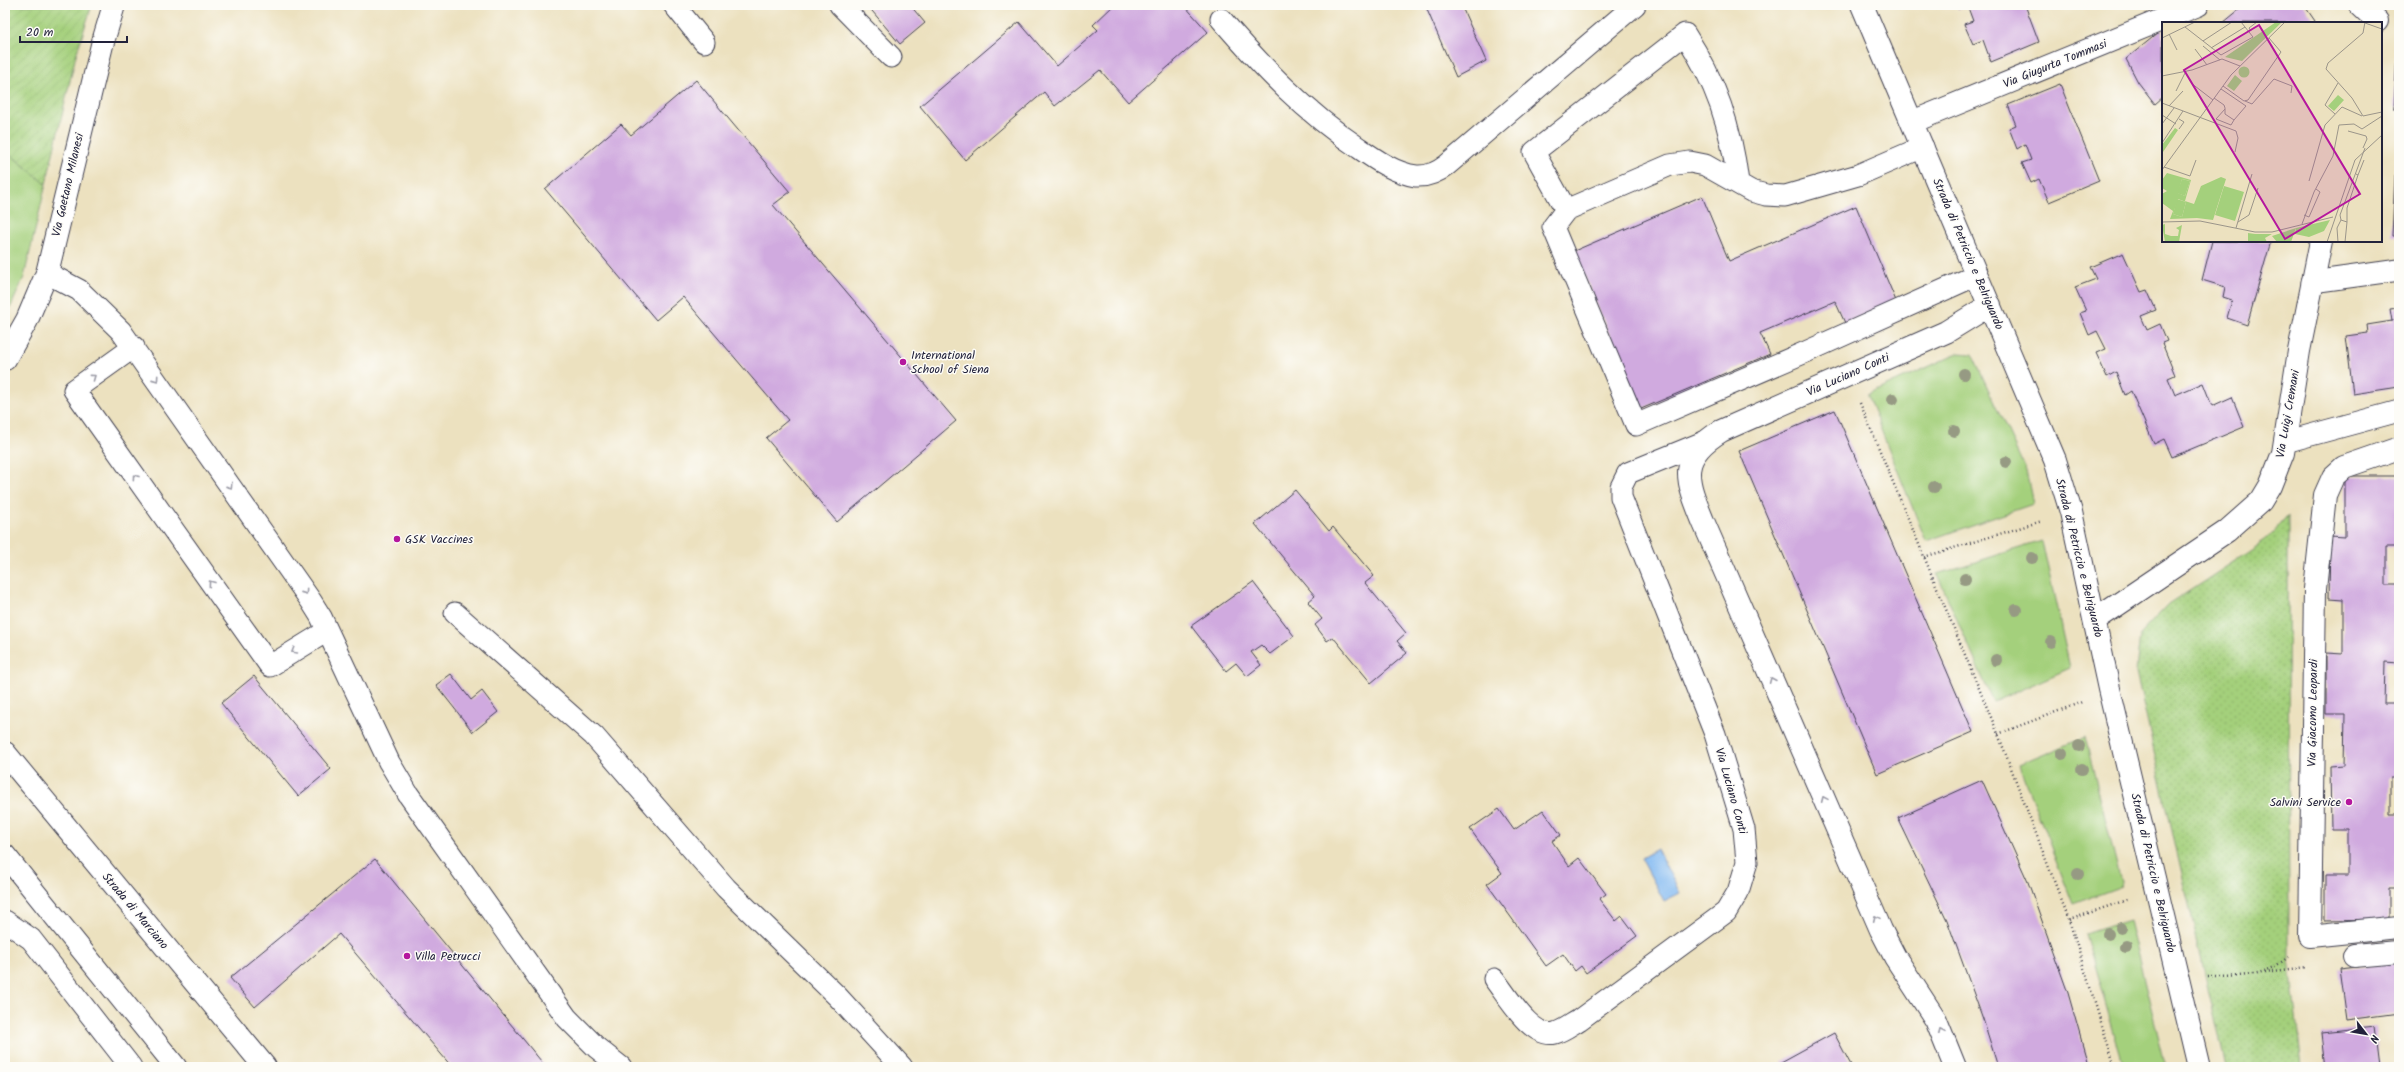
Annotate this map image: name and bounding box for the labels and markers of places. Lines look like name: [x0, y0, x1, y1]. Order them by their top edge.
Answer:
place label: International School of Siena: [911, 346, 990, 379]
marker: International School of Siena: [898, 357, 908, 367]
place label: GSK Vaccines: [405, 530, 473, 549]
marker: GSK Vaccines: [392, 534, 402, 544]
place label: Salvini Service: [2270, 793, 2342, 812]
marker: Salvini Service: [2344, 797, 2354, 807]
place label: Villa Petrucci: [415, 947, 482, 966]
marker: Villa Petrucci: [402, 951, 412, 961]

